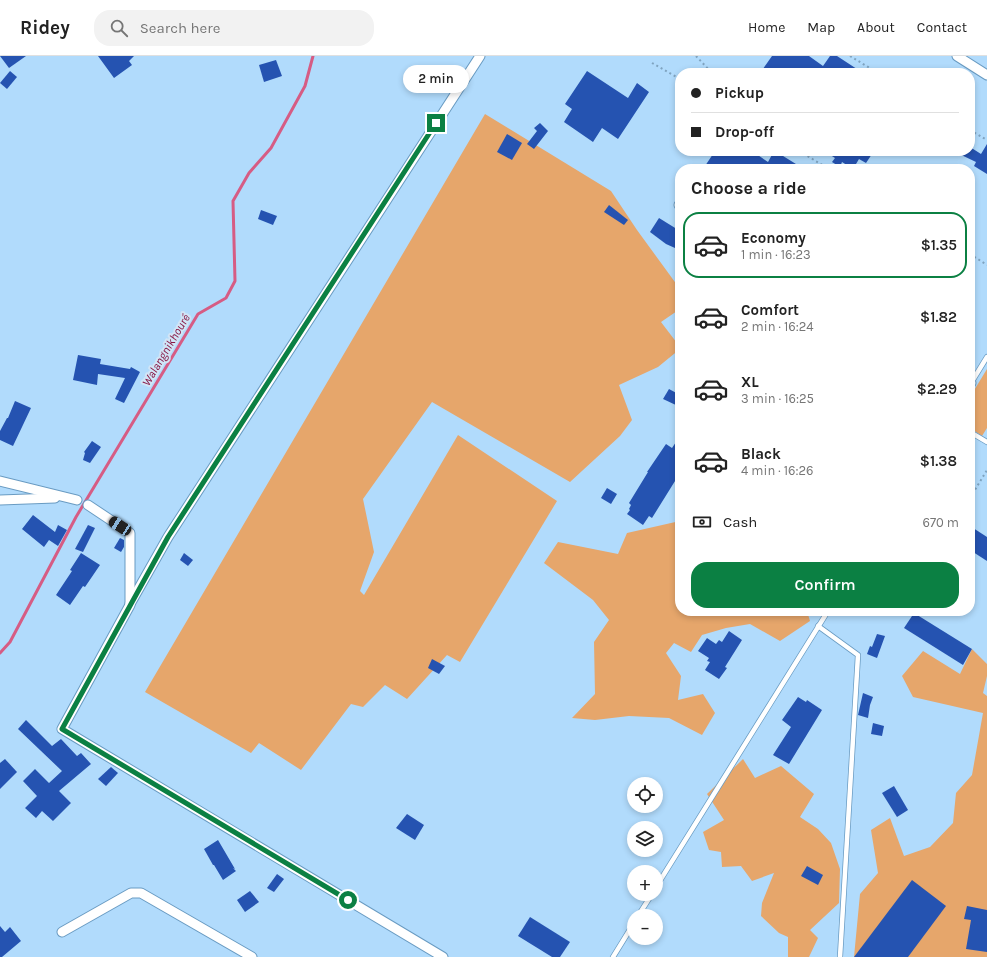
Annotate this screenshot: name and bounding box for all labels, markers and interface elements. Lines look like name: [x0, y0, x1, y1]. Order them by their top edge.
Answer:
search box: [94, 10, 374, 46]
text: Ridey: [20, 17, 70, 39]
icon: search: [108, 17, 130, 39]
text: Search here: [140, 19, 220, 37]
text: Home: [748, 19, 785, 36]
text: Map: [807, 19, 835, 36]
text: About: [857, 19, 895, 36]
text: Contact: [917, 19, 967, 36]
callout: 2 min: [403, 65, 469, 93]
text: 2 min: [418, 71, 454, 86]
text: Pickup: [715, 84, 764, 102]
route end: [427, 114, 445, 132]
text: Drop-off: [715, 123, 774, 141]
text: Choose a ride: [691, 177, 806, 199]
icon: car: [693, 227, 729, 263]
text: Economy: [741, 229, 806, 247]
text: $1.35: [921, 236, 957, 254]
text: 1 min · 16:23: [741, 247, 811, 262]
icon: car: [693, 299, 729, 335]
text: Comfort: [741, 301, 799, 319]
text: $1.82: [920, 308, 957, 326]
water label: Walangnikhouré: [139, 311, 193, 389]
text: 2 min · 16:24: [741, 319, 814, 334]
icon: car: [693, 371, 729, 407]
text: XL: [741, 373, 759, 391]
text: $2.29: [917, 380, 957, 398]
text: 3 min · 16:25: [741, 391, 814, 406]
icon: car: [693, 443, 729, 479]
text: Black: [741, 445, 781, 463]
text: $1.38: [920, 452, 957, 470]
text: 4 min · 16:26: [741, 463, 813, 478]
icon: cash: [691, 511, 713, 533]
text: Cash: [723, 513, 757, 531]
car: [107, 514, 133, 538]
text: 670 m: [922, 515, 959, 530]
button: Confirm: [691, 562, 959, 608]
map controls: [627, 777, 663, 945]
button: locate: [627, 777, 663, 813]
button: layers: [627, 821, 663, 857]
button: +: [627, 865, 663, 901]
route start: [339, 891, 357, 909]
button: −: [627, 909, 663, 945]

